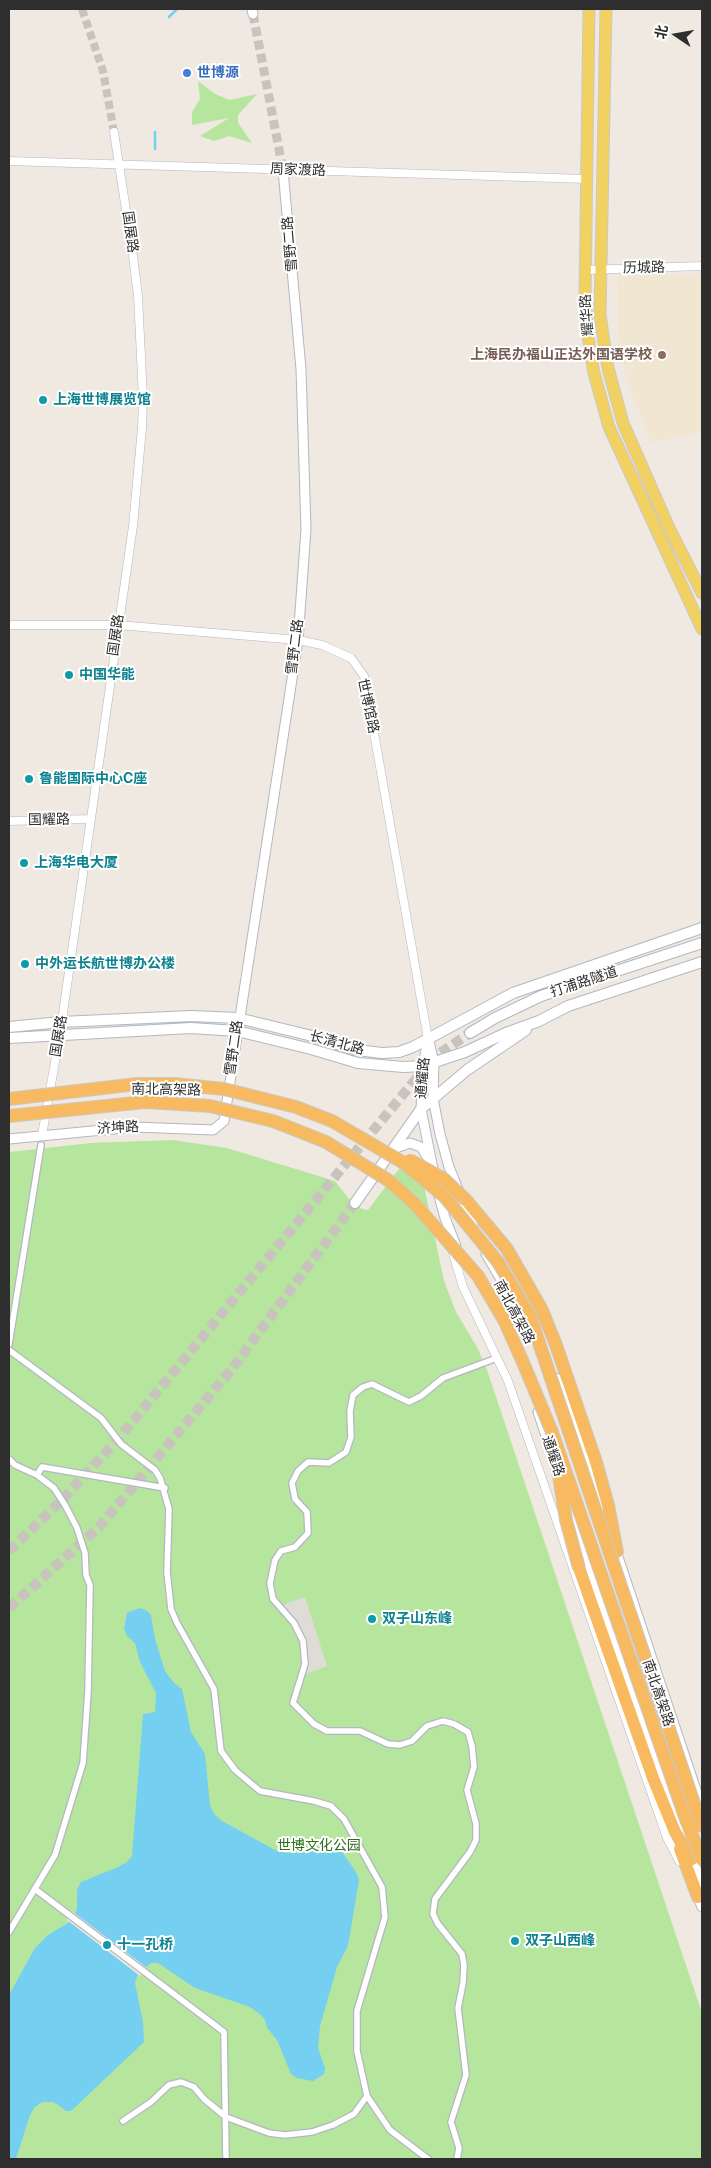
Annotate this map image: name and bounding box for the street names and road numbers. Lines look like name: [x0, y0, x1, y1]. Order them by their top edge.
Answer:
street label: 周家渡路: [270, 161, 326, 179]
street label: 国展路: [119, 210, 141, 254]
street label: 雪野二路: [279, 215, 301, 273]
street label: 历城路: [623, 259, 665, 277]
street label: 耀华路: [577, 293, 597, 337]
street label: 国展路: [105, 613, 127, 657]
street label: 雪野二路: [283, 618, 307, 676]
street label: 世博馆路: [354, 677, 382, 735]
street label: 国耀路: [28, 811, 70, 829]
street label: 打浦路隧道: [548, 963, 620, 1001]
street label: 国展路: [47, 1014, 71, 1058]
street label: 雪野二路: [222, 1019, 246, 1077]
street label: 长清北路: [308, 1028, 366, 1058]
street label: 通耀路: [413, 1056, 433, 1100]
street label: 南北高架路: [131, 1081, 201, 1099]
street label: 济坤路: [97, 1119, 139, 1137]
street label: 南北高架路: [490, 1277, 538, 1347]
street label: 通耀路: [538, 1433, 568, 1479]
street label: 南北高架路: [639, 1657, 677, 1729]

